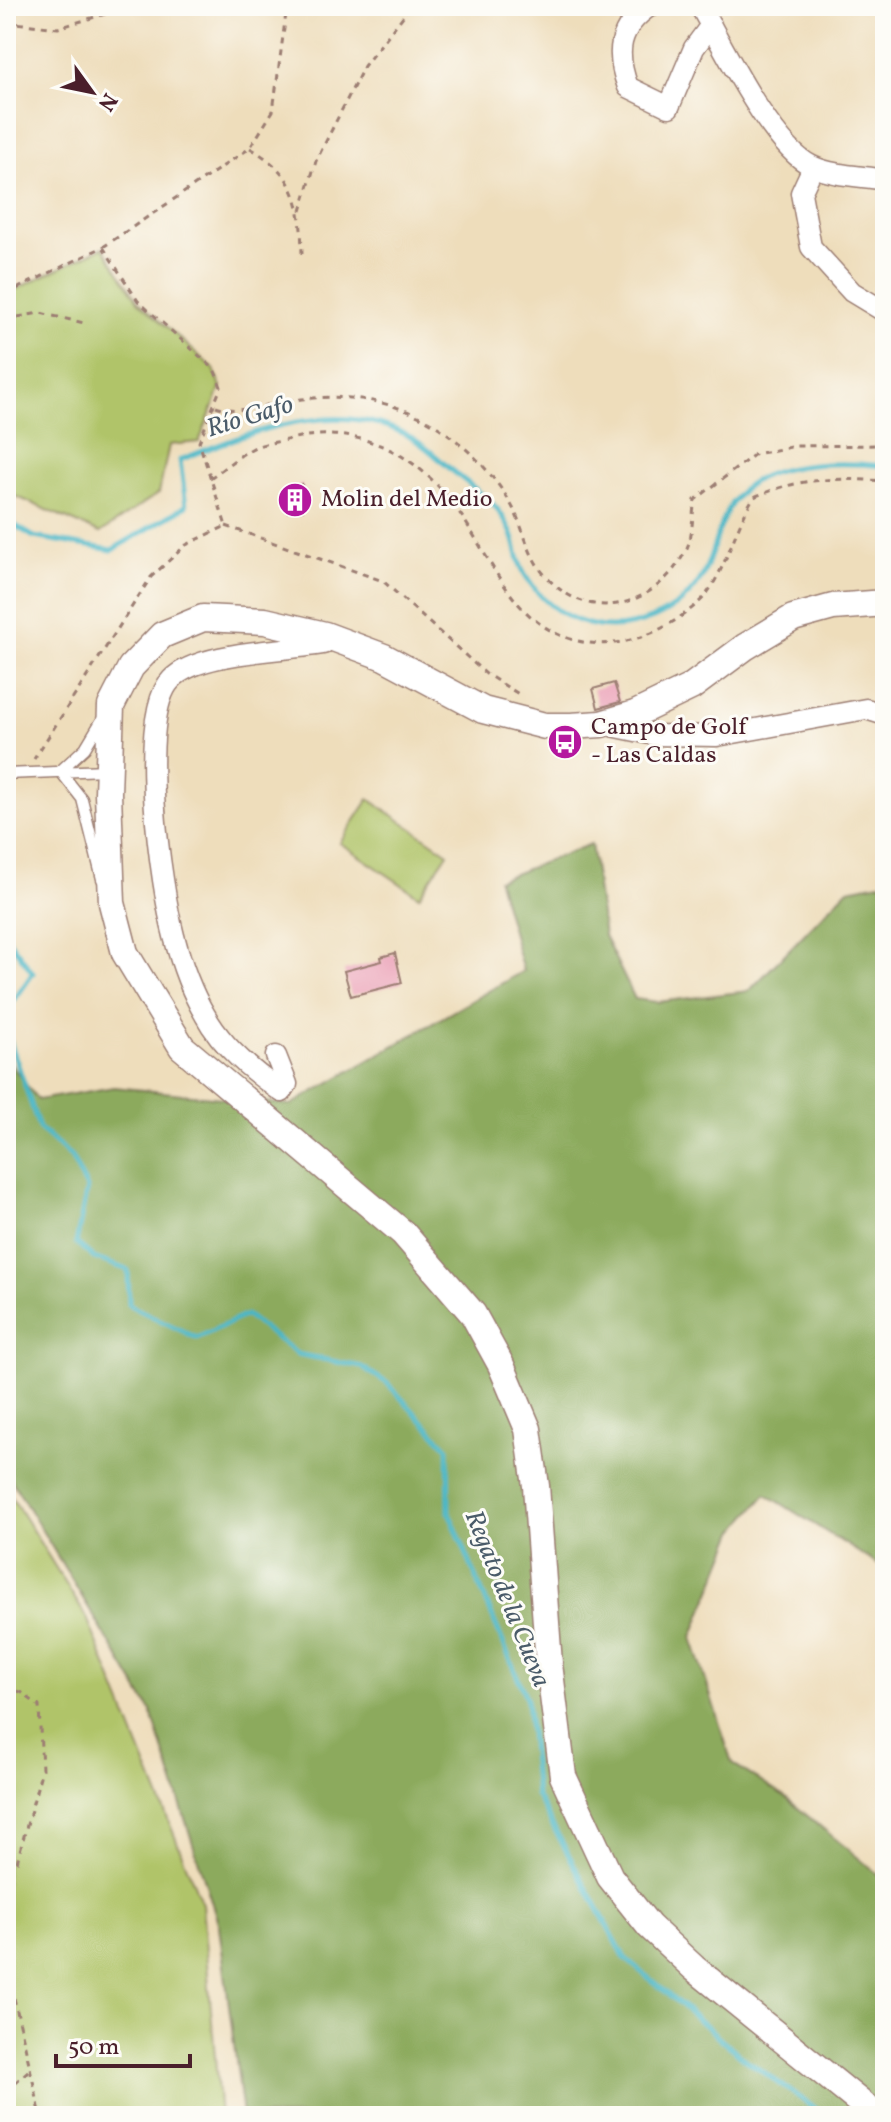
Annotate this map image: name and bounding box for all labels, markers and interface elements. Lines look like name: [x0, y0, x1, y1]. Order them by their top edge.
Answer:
north arrow: [52, 52, 132, 132]
text: N: [89, 86, 124, 117]
water label: Río Gafo: [202, 387, 298, 447]
building icon: Molin del Medio: [276, 481, 314, 519]
place label: Molin del Medio: [321, 483, 493, 517]
place label: Campo de Golf - Las Caldas: [591, 711, 749, 773]
bus stop icon: Campo de Golf - Las Caldas: [546, 723, 584, 761]
water label: Regato de la Cueva: [455, 1505, 559, 1693]
scale bar: [56, 2018, 190, 2068]
text: 50 m: [68, 2031, 120, 2065]

